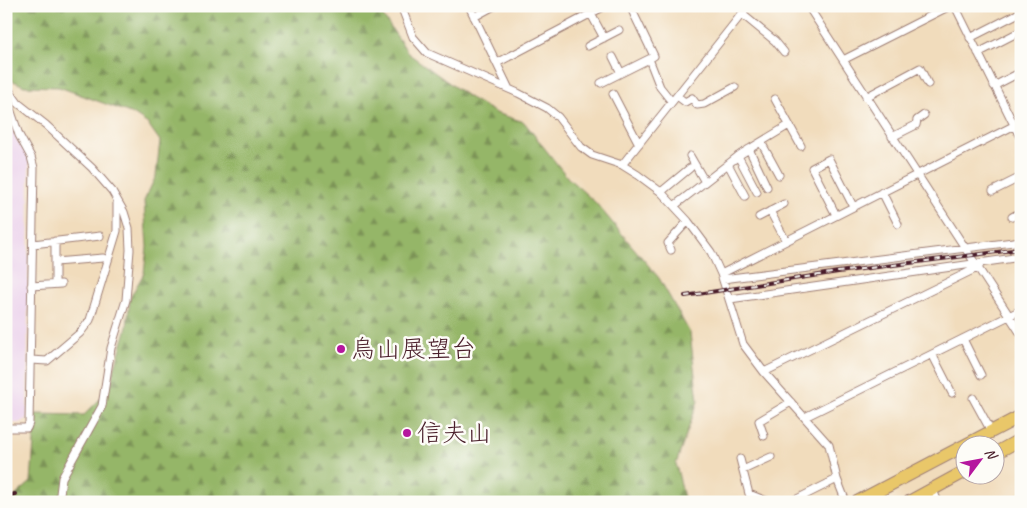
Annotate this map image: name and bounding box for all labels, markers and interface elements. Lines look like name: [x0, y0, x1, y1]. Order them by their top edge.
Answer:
place label: 烏山展望台: [351, 333, 476, 365]
marker: 烏山展望台: [335, 343, 347, 355]
place label: 信夫山: [417, 417, 492, 449]
marker: 信夫山: [401, 427, 413, 439]
north arrow: [954, 436, 1004, 486]
text: N: [981, 445, 1001, 464]

